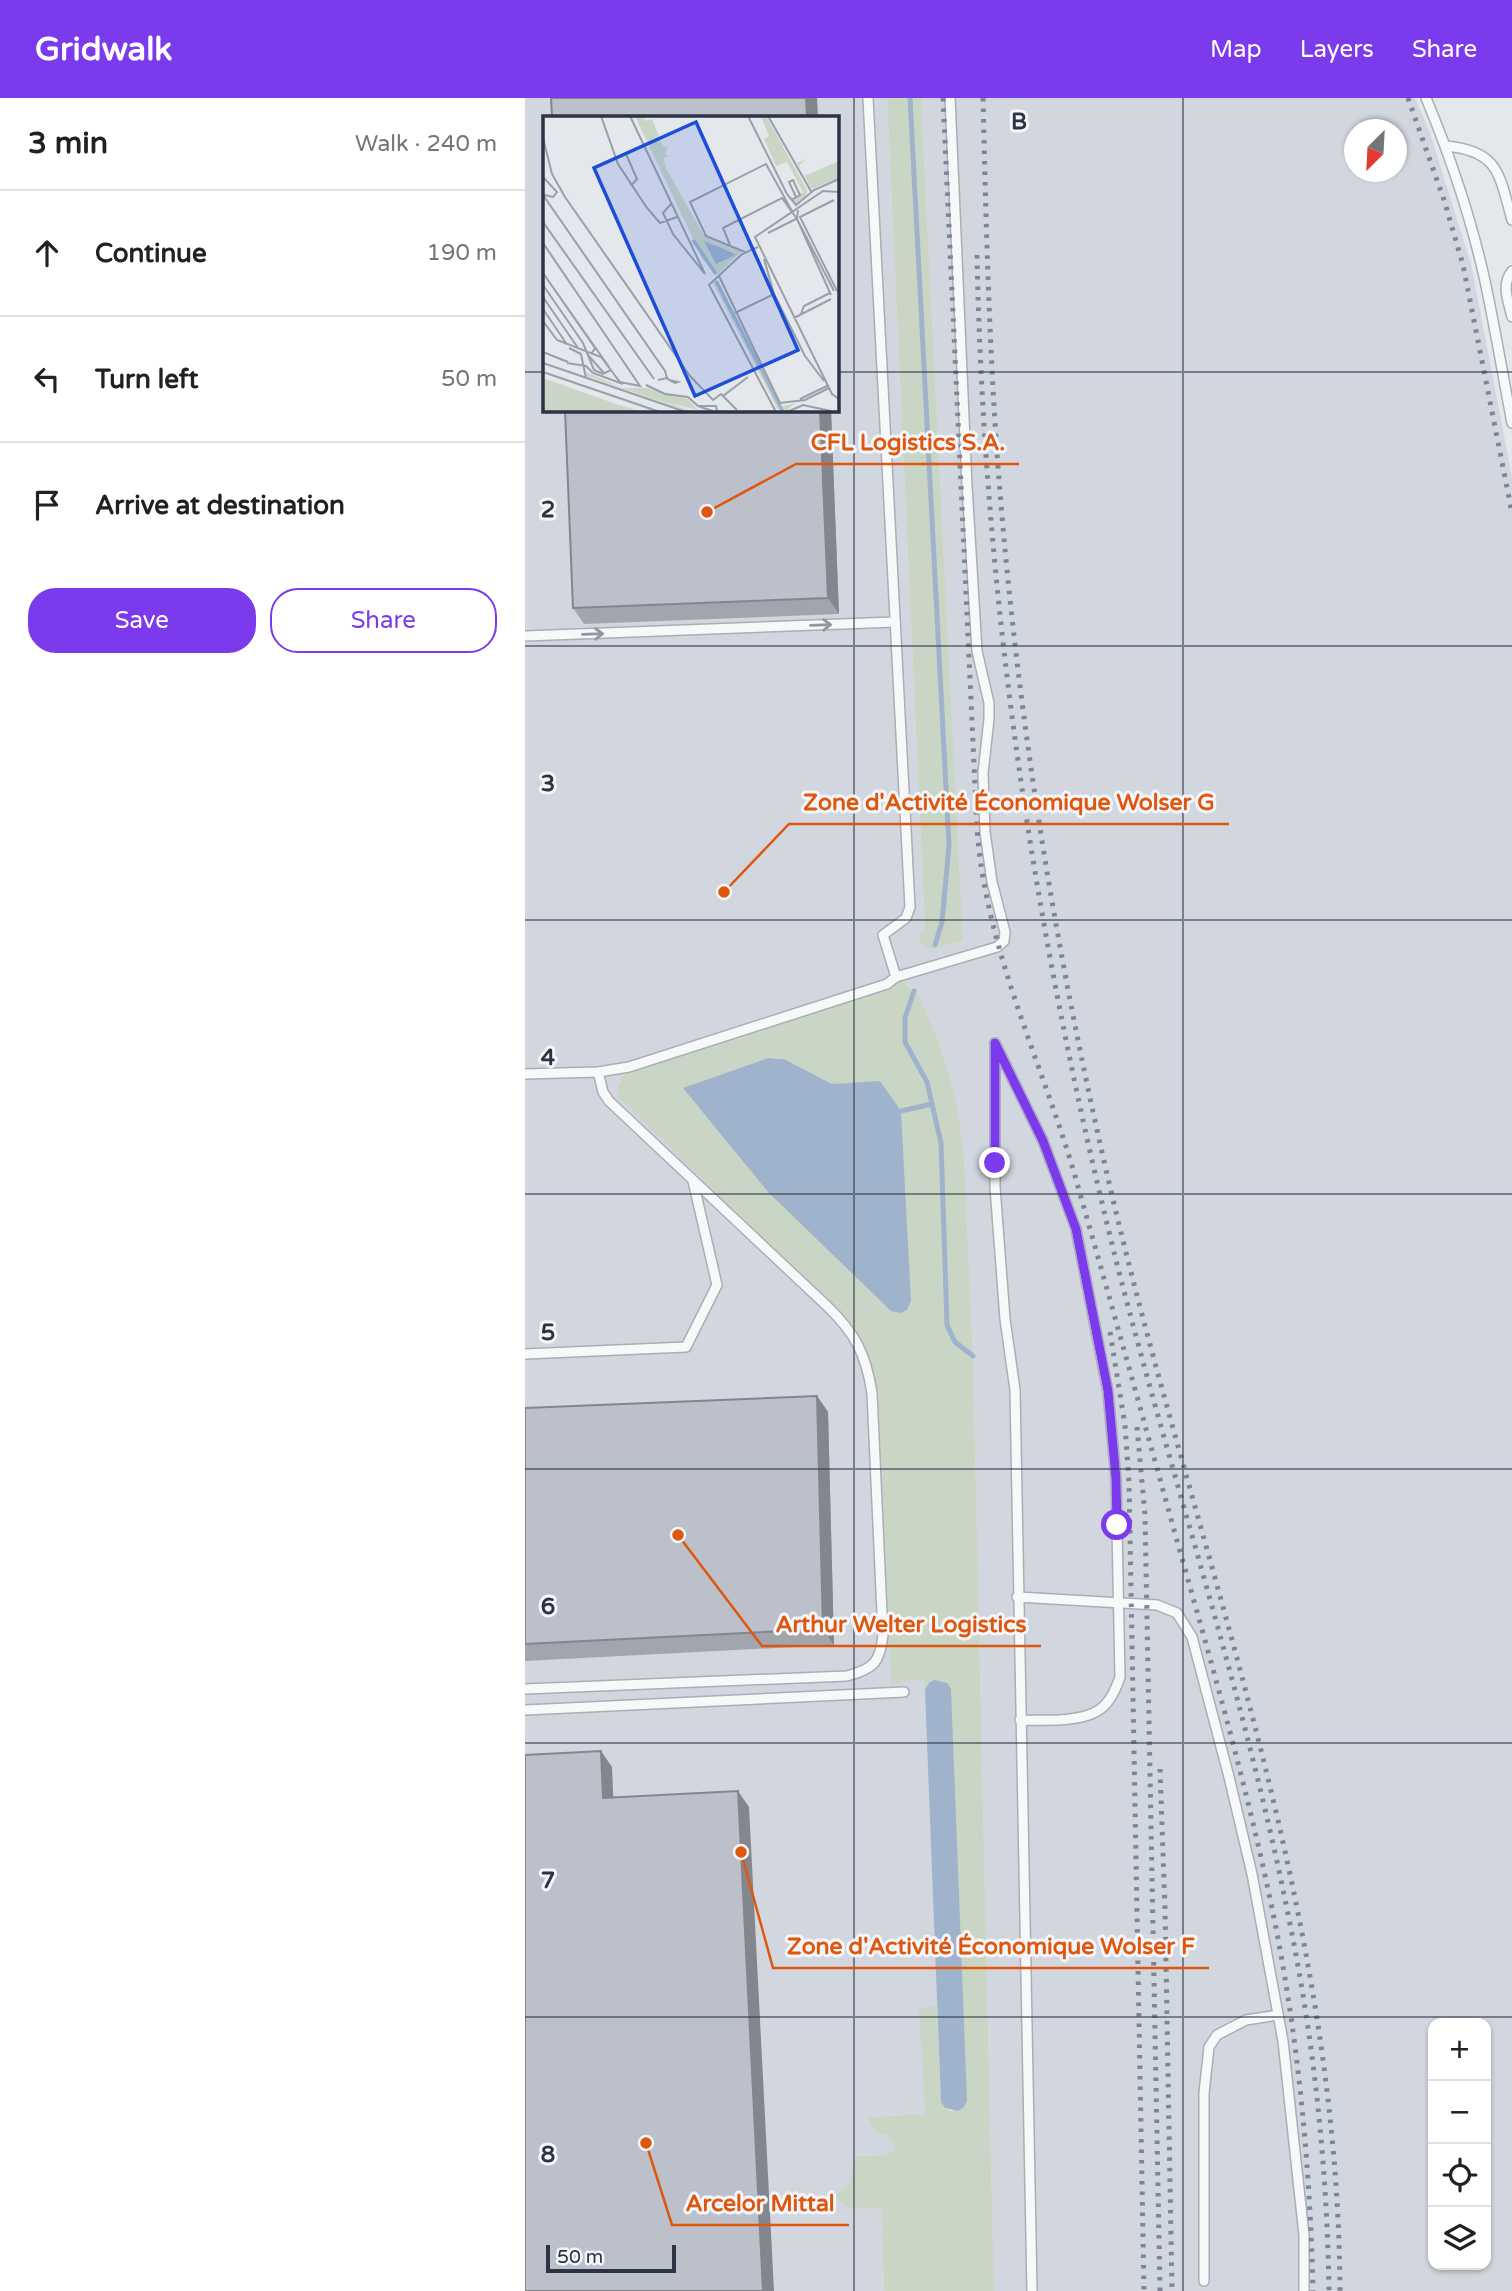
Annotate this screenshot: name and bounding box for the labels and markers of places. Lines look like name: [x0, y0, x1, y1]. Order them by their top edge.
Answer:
callout: CFL Logistics S.A.: [796, 420, 1019, 464]
callout: Zone d'Activité Économique Wolser G: [789, 780, 1229, 824]
callout: Arthur Welter Logistics: [762, 1602, 1041, 1646]
callout: Zone d'Activité Économique Wolser F: [773, 1924, 1209, 1968]
callout: Arcelor Mittal: [672, 2181, 849, 2225]

